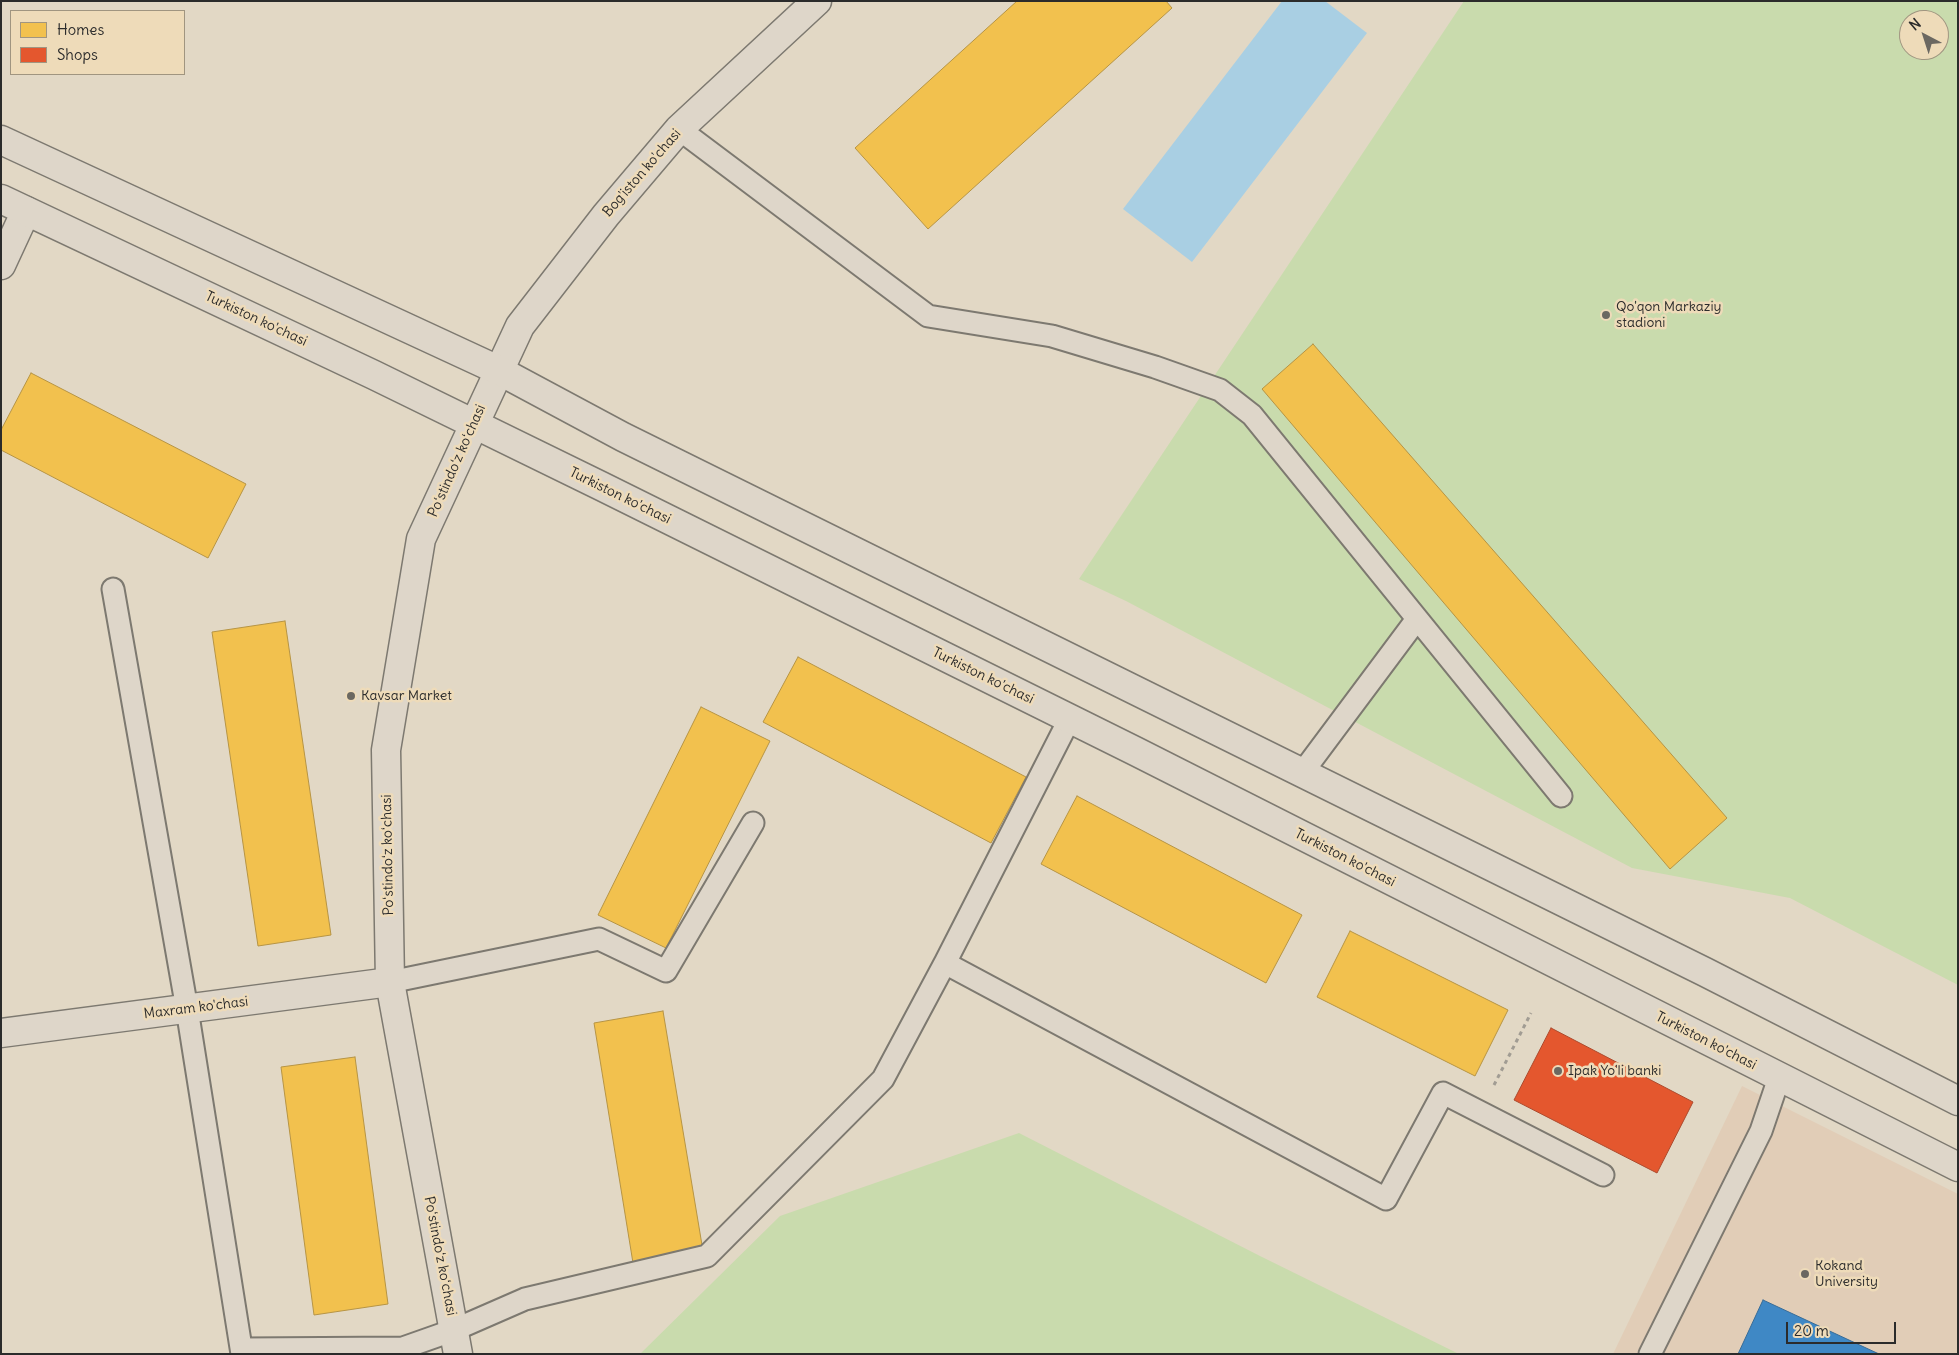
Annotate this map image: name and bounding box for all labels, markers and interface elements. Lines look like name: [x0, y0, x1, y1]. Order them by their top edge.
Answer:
legend: [10, 10, 185, 75]
north arrow: [1899, 10, 1949, 60]
text: N: [1906, 14, 1924, 34]
text: Homes: [57, 20, 104, 39]
text: Shops: [57, 45, 98, 64]
street label: Bog'iston ko'chasi: [599, 126, 685, 220]
street label: Turkiston ko'chasi: [202, 288, 310, 350]
place label: Qo'qon Markaziy stadioni: [1616, 299, 1721, 332]
marker: Qo'qon Markaziy stadioni: [1600, 309, 1612, 321]
street label: Poʻstindoʻz koʻchasi: [425, 402, 489, 520]
street label: Turkiston ko'chasi: [567, 464, 673, 528]
street label: Turkiston ko'chasi: [930, 644, 1036, 708]
place label: Kavsar Market: [361, 688, 452, 704]
marker: Kavsar Market: [345, 690, 357, 702]
street label: Poʻstindoʻz koʻchasi: [379, 794, 397, 916]
street label: Turkiston ko'chasi: [1292, 825, 1398, 891]
street label: Maxram ko'chasi: [143, 993, 249, 1023]
street label: Turkiston ko'chasi: [1653, 1008, 1759, 1074]
place label: Ipak Yo'li banki: [1568, 1063, 1661, 1079]
marker: Ipak Yo'li banki: [1552, 1065, 1564, 1077]
street label: Poʻstindoʻz koʻchasi: [420, 1195, 460, 1317]
place label: Kokand University: [1815, 1258, 1878, 1290]
marker: Kokand University: [1799, 1268, 1811, 1280]
scale bar: [1789, 1312, 1899, 1344]
text: 20 m: [1794, 1321, 1829, 1340]

